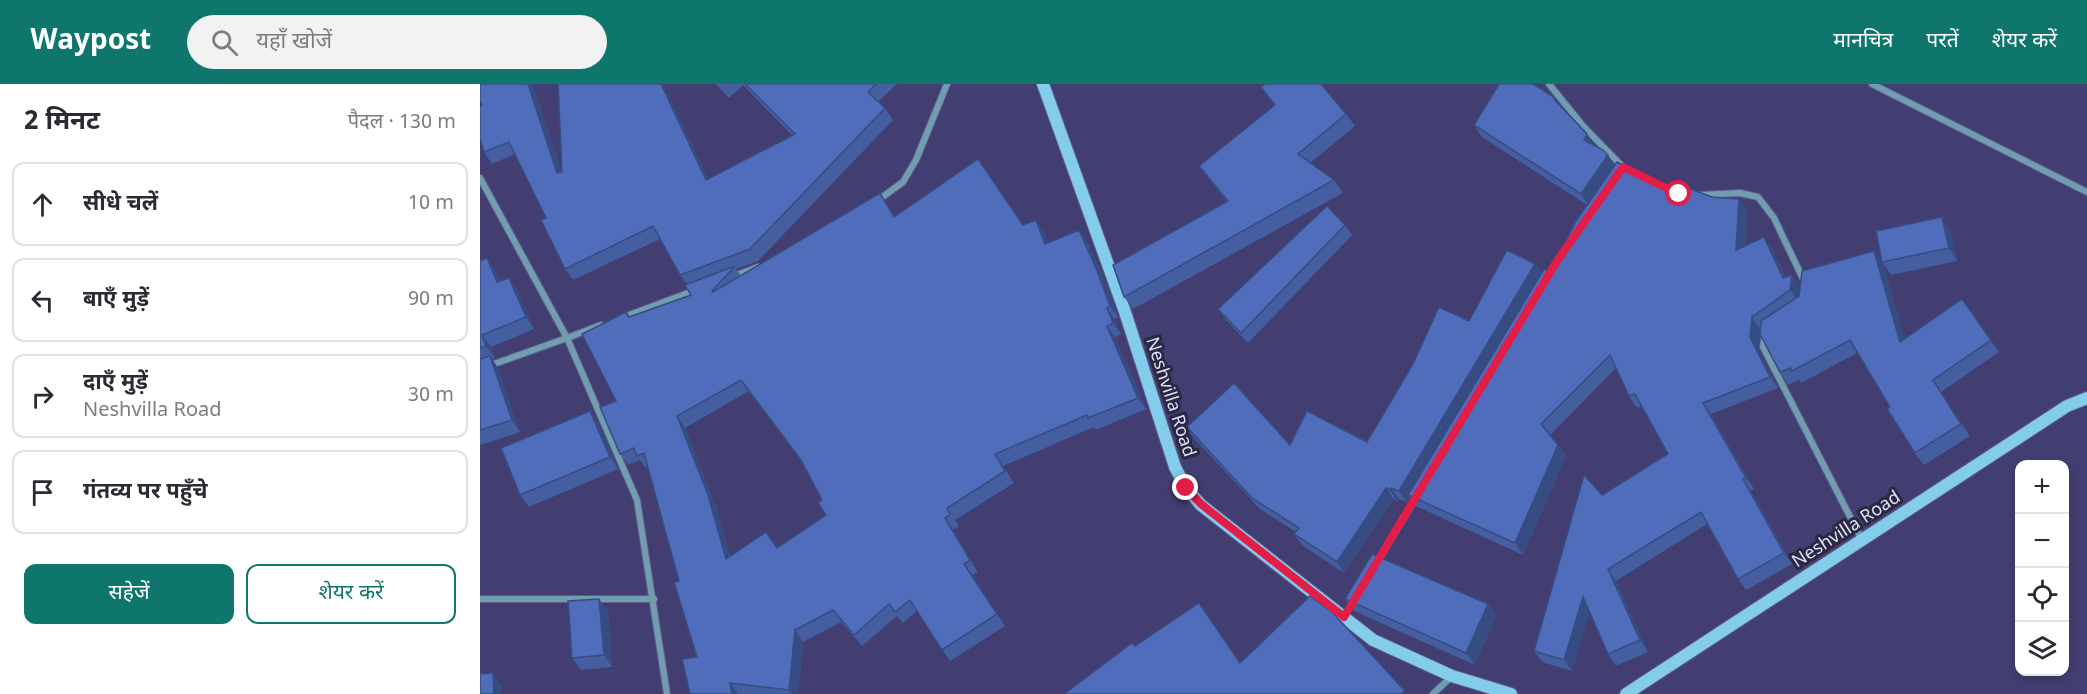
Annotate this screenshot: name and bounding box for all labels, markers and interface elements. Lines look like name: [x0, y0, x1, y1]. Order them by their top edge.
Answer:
search box: [187, 15, 607, 69]
text: Waypost: [30, 24, 151, 60]
icon: search: [208, 26, 241, 59]
text: यहाँ खोजें: [256, 28, 332, 57]
text: मानचित्र: [1833, 28, 1893, 56]
text: परतें: [1926, 28, 1959, 56]
text: शेयर करें: [1992, 28, 2057, 56]
text: 2 मिनट: [24, 106, 100, 140]
text: पैदल · 130 m: [348, 110, 456, 136]
route start: [1665, 180, 1691, 206]
icon: ahead: [26, 188, 59, 221]
text: सीधे चलें: [83, 190, 158, 219]
text: 10 m: [408, 191, 454, 217]
icon: left: [26, 284, 59, 317]
text: बाएँ मुड़ें: [83, 286, 149, 315]
text: 90 m: [408, 287, 454, 313]
street label: Neshvilla Road: [1139, 335, 1200, 460]
text: दाएँ मुड़ें: [83, 369, 148, 398]
icon: right: [26, 380, 59, 413]
text: 30 m: [408, 383, 454, 409]
text: Neshvilla Road: [83, 398, 222, 424]
map controls: [2015, 460, 2069, 676]
button: +: [2015, 460, 2069, 514]
route end: [1172, 474, 1198, 500]
icon: arrive: [26, 476, 59, 509]
text: गंतव्य पर पहुँचे: [83, 478, 208, 507]
street label: Neshvilla Road: [1788, 487, 1905, 574]
button: −: [2015, 514, 2069, 568]
button: सहेजें: [24, 564, 234, 624]
button: शेयर करें: [246, 564, 456, 624]
button: locate: [2015, 568, 2069, 622]
button: layers: [2015, 622, 2069, 676]

